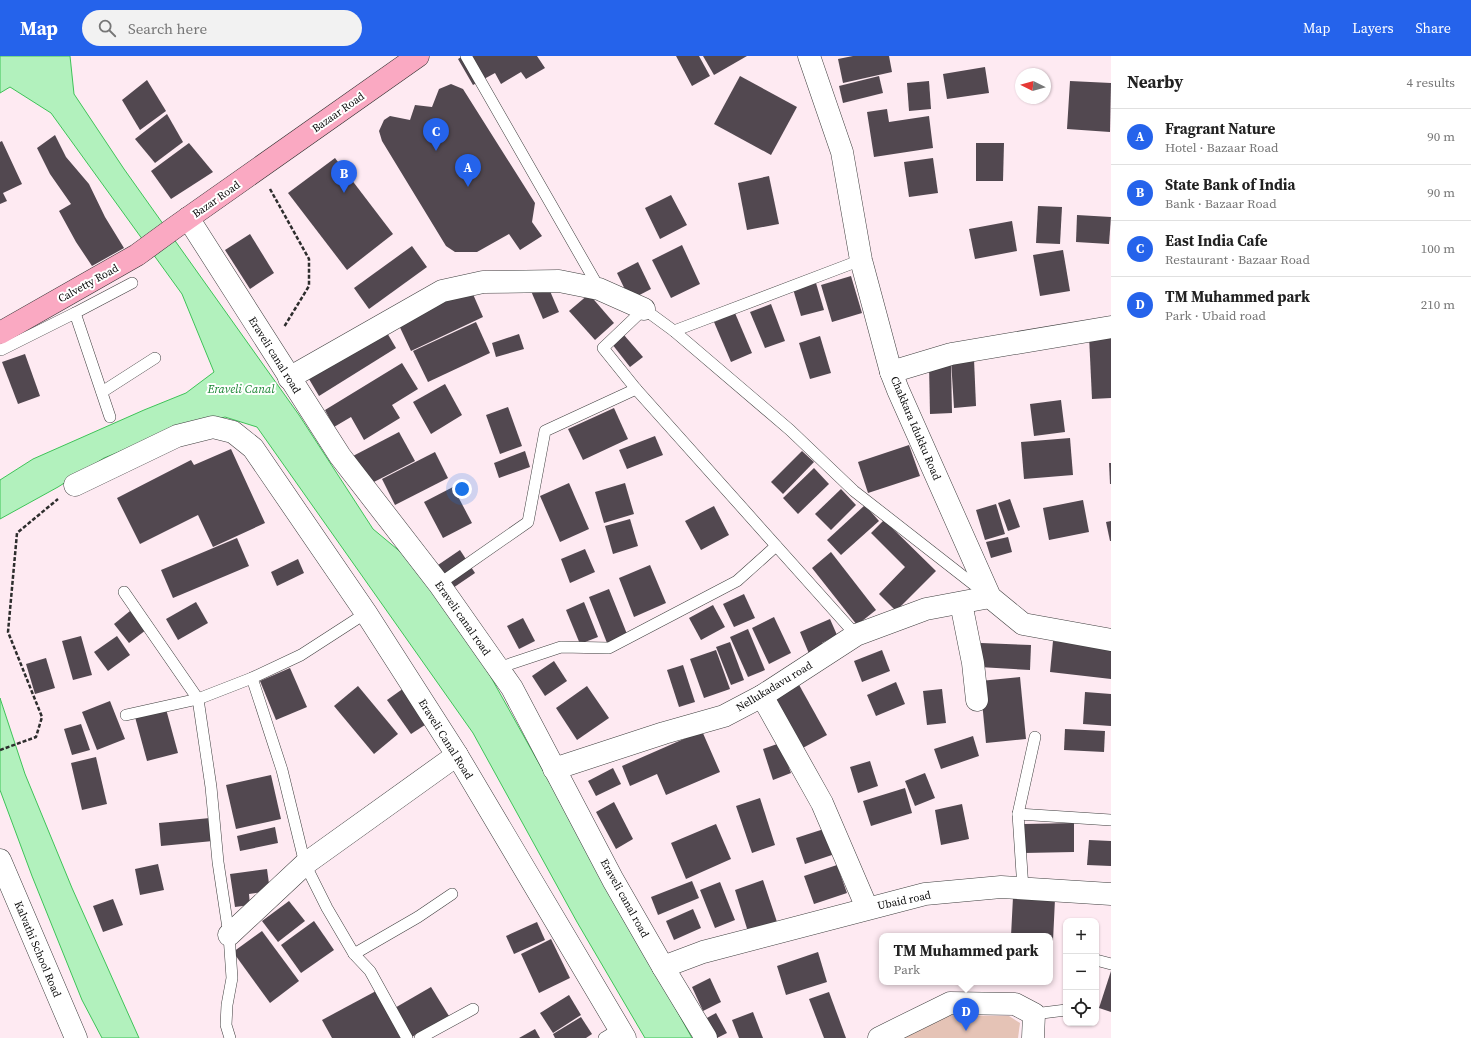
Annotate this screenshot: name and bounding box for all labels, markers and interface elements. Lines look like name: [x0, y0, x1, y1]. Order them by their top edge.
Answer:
search box: [82, 10, 362, 46]
text: Map: [20, 15, 58, 41]
icon: search: [96, 17, 118, 39]
text: Search here: [128, 18, 207, 39]
text: Map: [1303, 18, 1330, 38]
text: Layers: [1352, 18, 1394, 38]
text: Share: [1416, 18, 1451, 38]
north arrow: [1015, 68, 1051, 104]
text: Nearby: [1127, 70, 1183, 94]
text: 4 results: [1407, 74, 1455, 91]
street label: Bazaar Road: [309, 88, 368, 136]
pin: C: [423, 118, 449, 151]
text: Fragrant Nature: [1165, 118, 1275, 139]
text: A: [1136, 128, 1144, 145]
text: 90 m: [1427, 128, 1455, 145]
text: Hotel · Bazaar Road: [1165, 139, 1278, 156]
pin: A: [455, 154, 481, 187]
pin: B: [331, 160, 357, 193]
text: State Bank of India: [1165, 174, 1296, 195]
street label: Bazar Road: [189, 177, 244, 221]
text: B: [1136, 184, 1144, 201]
text: 90 m: [1427, 184, 1455, 201]
text: Bank · Bazaar Road: [1165, 195, 1277, 212]
text: East India Cafe: [1165, 230, 1268, 251]
text: C: [1136, 240, 1144, 257]
text: 100 m: [1421, 240, 1455, 257]
text: Restaurant · Bazaar Road: [1165, 251, 1310, 268]
street label: Calvetty Road: [55, 260, 122, 306]
text: TM Muhammed park: [1165, 286, 1310, 307]
text: D: [1135, 296, 1145, 313]
text: 210 m: [1421, 296, 1455, 313]
text: Park · Ubaid road: [1165, 307, 1266, 324]
street label: Eraveli canal road: [245, 314, 305, 397]
street label: Chakkara Idukku Road: [887, 374, 945, 483]
water label: Eraveli Canal: [206, 381, 275, 397]
your location: [452, 479, 472, 499]
street label: Eraveli canal road: [431, 578, 494, 659]
street label: Nellukadavu road: [733, 657, 816, 715]
street label: Eraveli Canal Road: [415, 696, 477, 783]
street label: Eraveli canal road: [597, 856, 653, 941]
street label: Ubaid road: [876, 887, 933, 913]
street label: Kalvathi School Road: [10, 899, 65, 1000]
map controls: [1063, 918, 1099, 1026]
button: +: [1063, 918, 1099, 954]
popup: [879, 933, 1053, 985]
text: TM Muhammed park: [894, 940, 1038, 961]
button: −: [1063, 954, 1099, 990]
text: Park: [894, 961, 920, 978]
button: locate: [1063, 990, 1099, 1026]
pin: D: [953, 998, 979, 1031]

